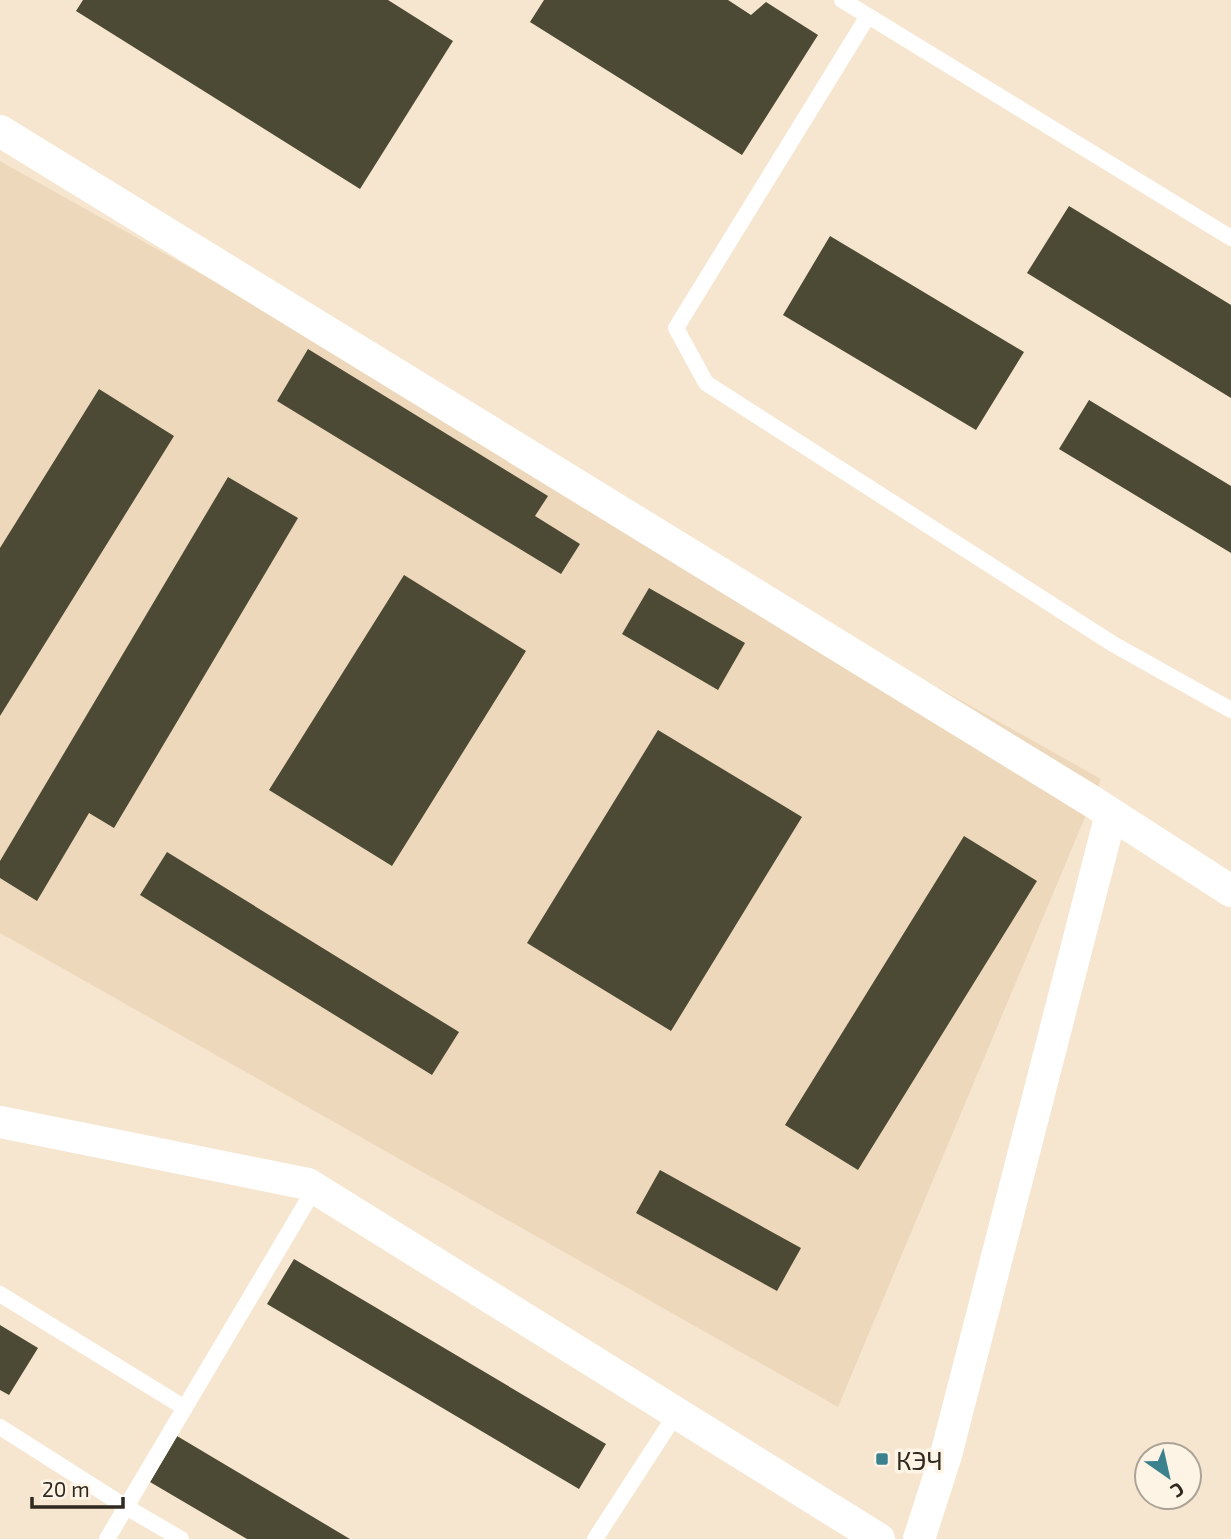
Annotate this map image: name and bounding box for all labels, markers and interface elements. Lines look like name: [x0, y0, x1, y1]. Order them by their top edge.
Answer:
north arrow: [1133, 1441, 1203, 1511]
place label: КЭЧ: [896, 1444, 943, 1475]
marker: КЭЧ: [874, 1451, 890, 1467]
scale bar: [32, 1466, 122, 1510]
text: 20 m: [42, 1476, 90, 1501]
text: С: [1167, 1478, 1189, 1503]

